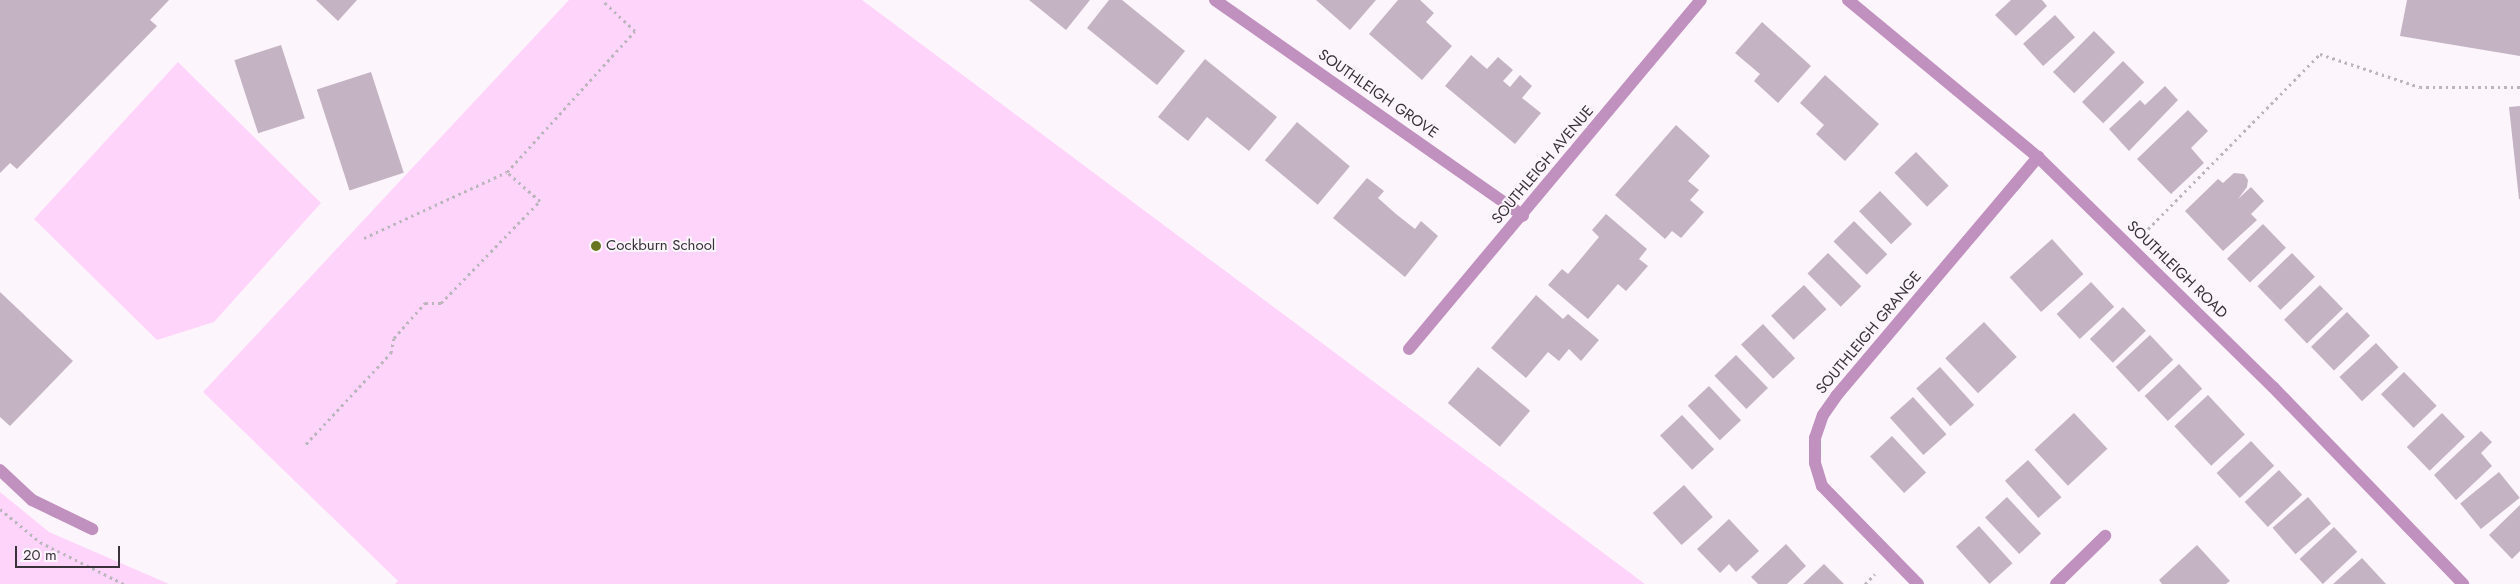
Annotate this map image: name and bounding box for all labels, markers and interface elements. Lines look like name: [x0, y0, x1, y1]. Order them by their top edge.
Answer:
street label: SOUTHLEIGH GROVE: [1315, 46, 1441, 142]
street label: SOUTHLEIGH AVENUE: [1488, 102, 1598, 228]
street label: SOUTHLEIGH ROAD: [2123, 217, 2231, 323]
place label: Cockburn School: [606, 237, 715, 255]
marker: Cockburn School: [590, 240, 602, 252]
street label: SOUTHLEIGH GRANGE: [1813, 268, 1925, 398]
scale bar: [18, 536, 122, 568]
text: 20 m: [23, 544, 57, 566]

